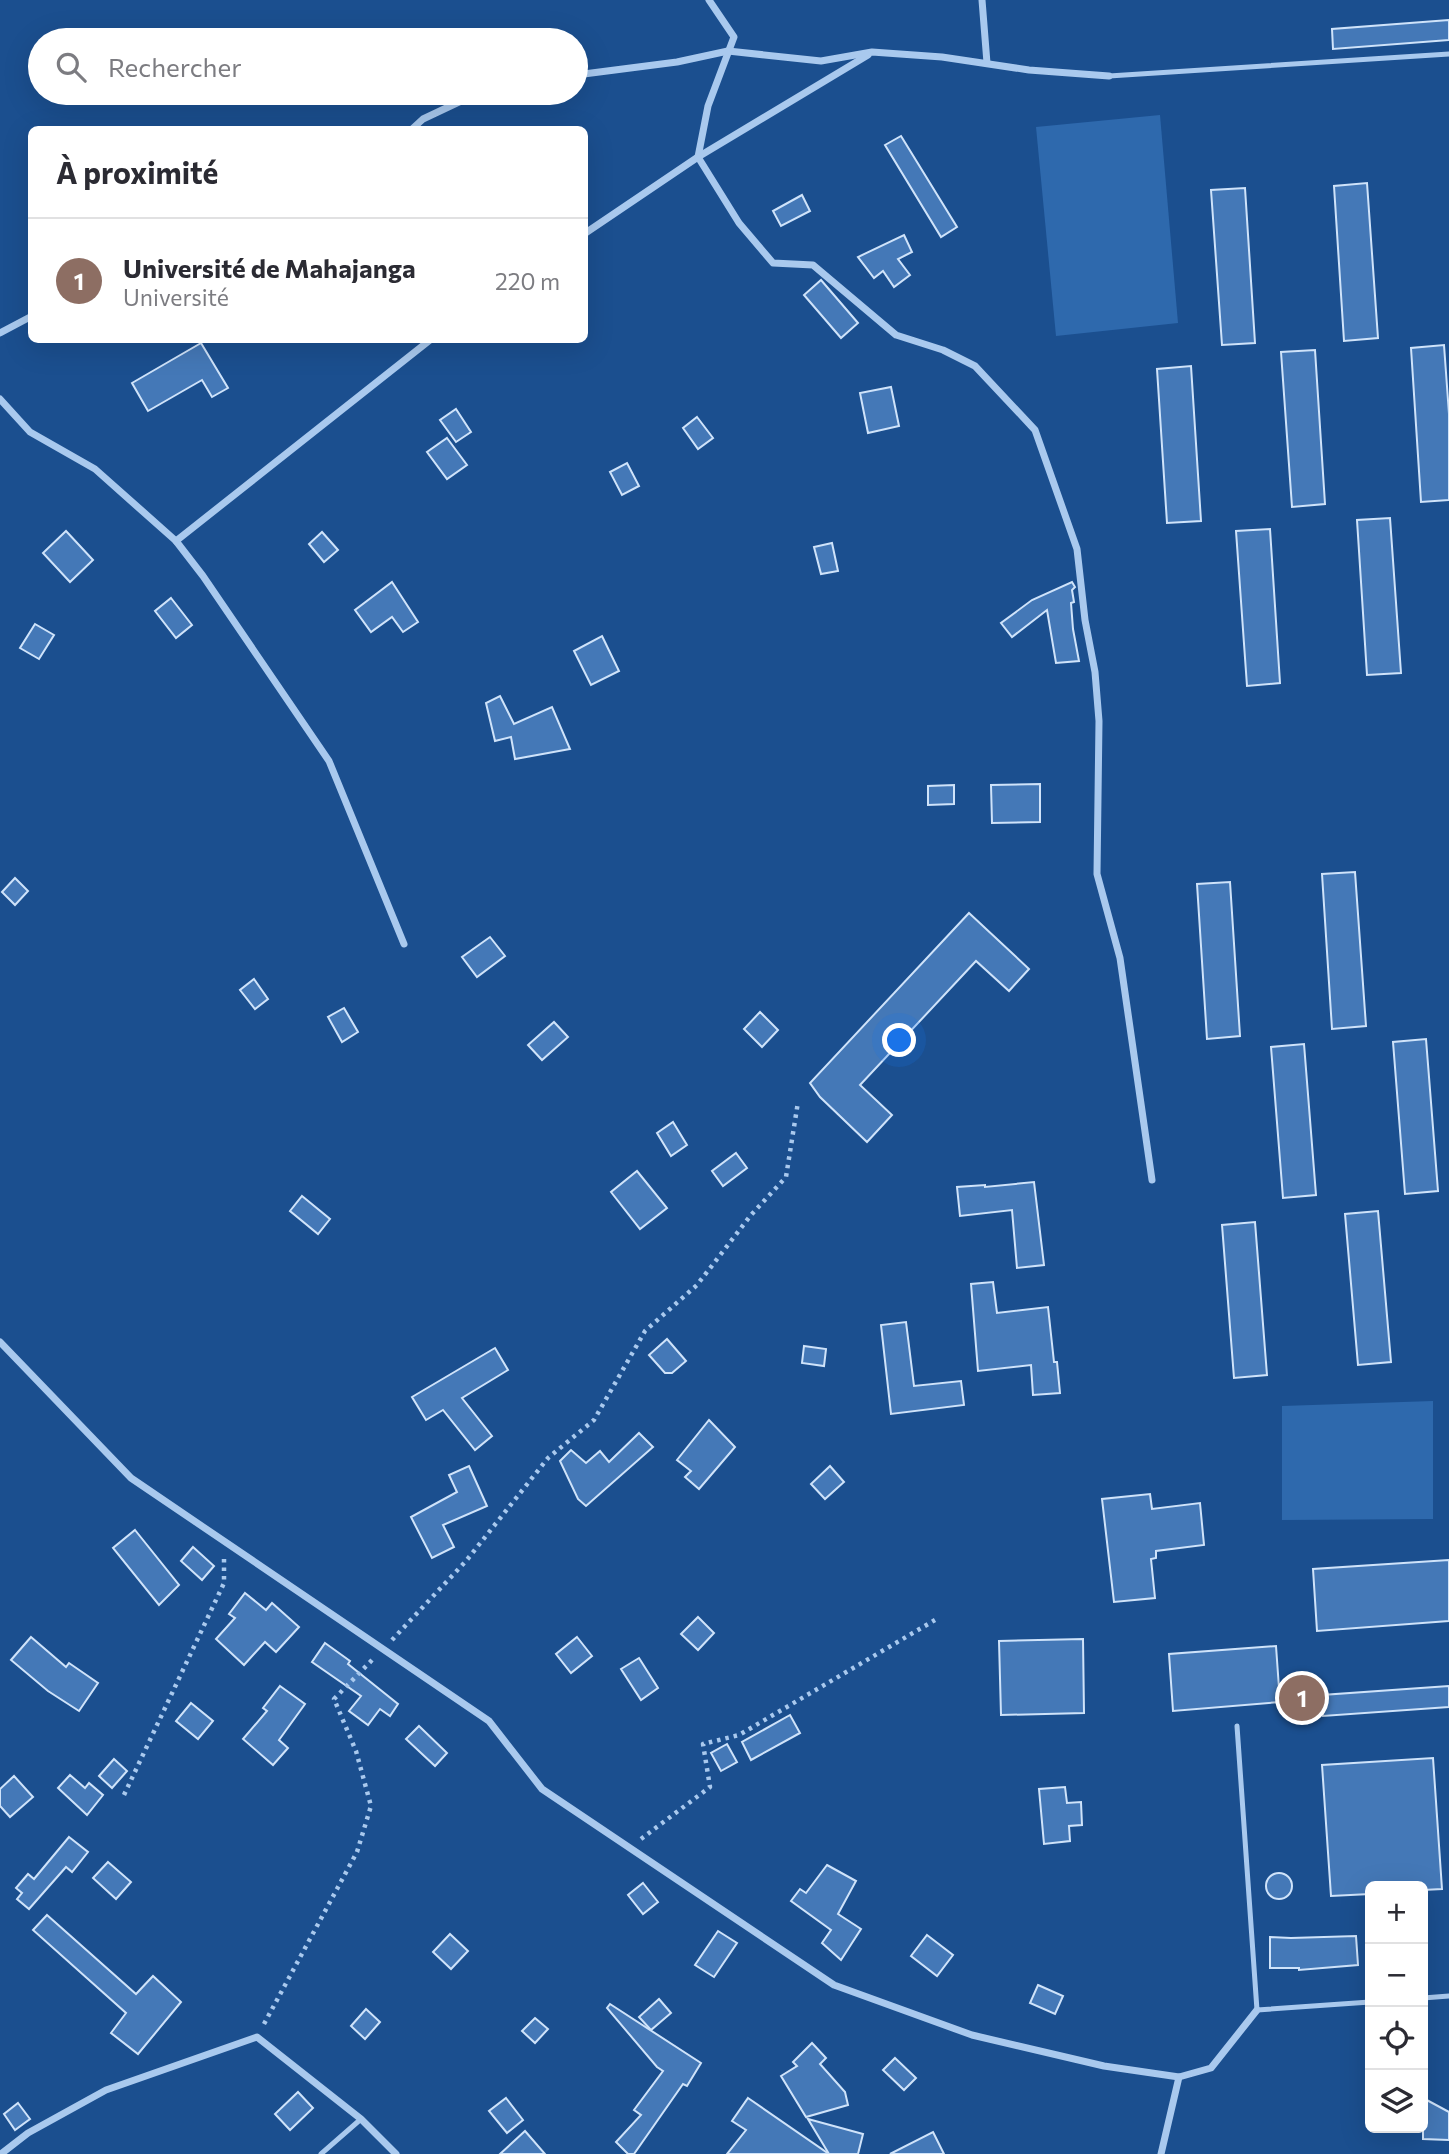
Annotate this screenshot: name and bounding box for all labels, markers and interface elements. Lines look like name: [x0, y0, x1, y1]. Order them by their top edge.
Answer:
search box: [28, 28, 588, 105]
icon: search: [52, 48, 90, 86]
text: Rechercher: [108, 51, 242, 82]
text: À proximité: [56, 153, 218, 190]
text: Université de Mahajanga: [123, 252, 416, 283]
text: 1: [74, 267, 84, 295]
text: 220 m: [495, 267, 560, 295]
text: Université: [123, 283, 229, 311]
your location: [882, 1023, 916, 1057]
pin: 1: [1279, 1672, 1325, 1724]
map controls: [1365, 1881, 1428, 2133]
button: +: [1365, 1881, 1428, 1944]
button: −: [1365, 1944, 1428, 2007]
button: locate: [1365, 2007, 1428, 2070]
button: layers: [1365, 2070, 1428, 2133]

